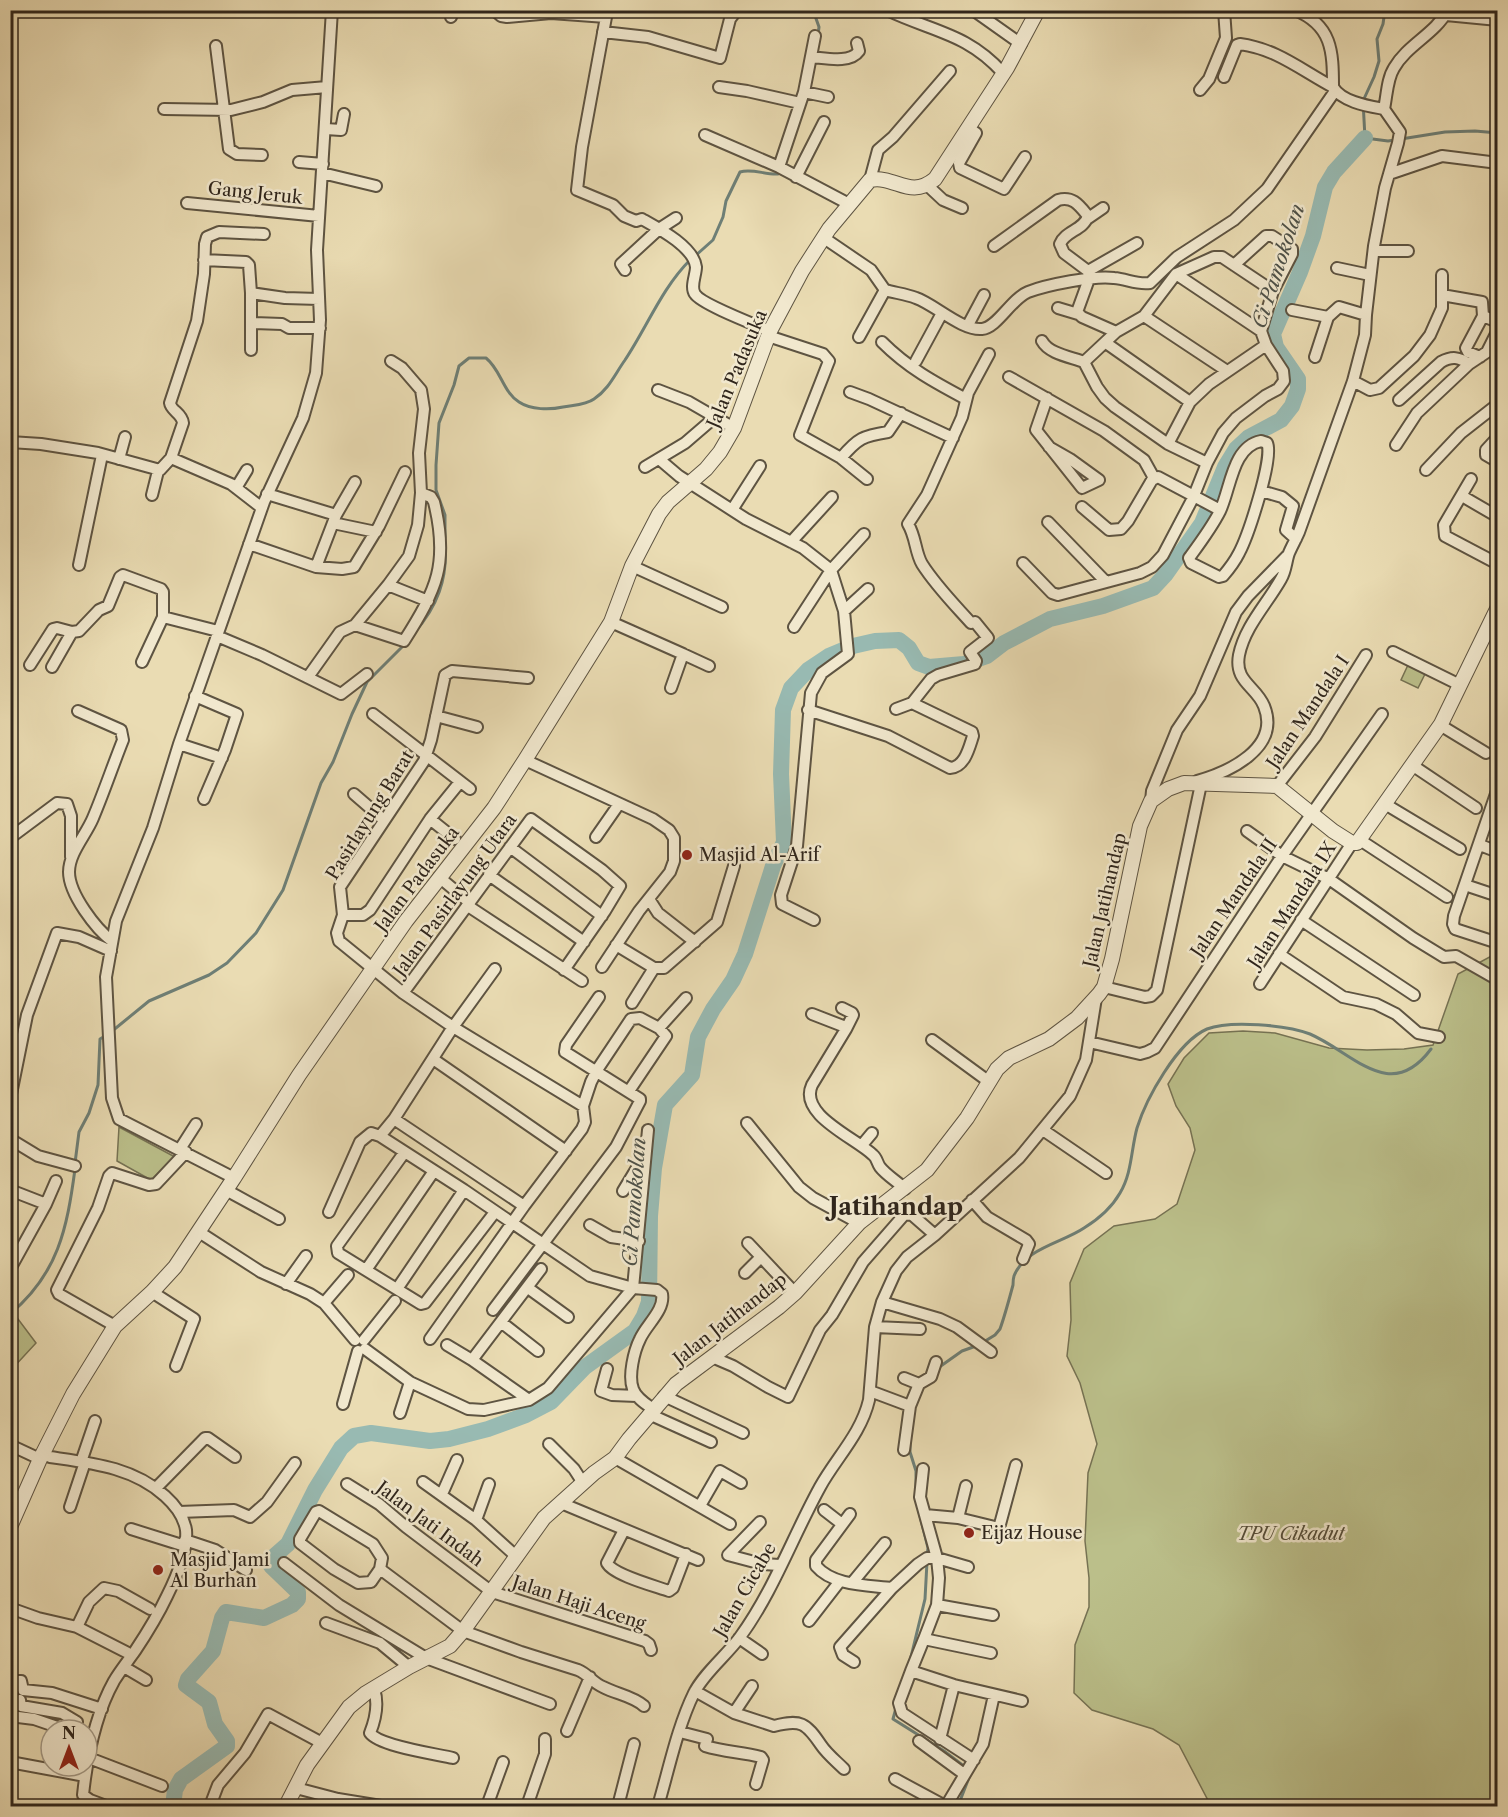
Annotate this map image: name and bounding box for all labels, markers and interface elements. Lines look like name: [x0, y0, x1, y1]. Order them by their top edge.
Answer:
street label: Gang Jeruk: [207, 177, 305, 209]
water label: Ci Pamokolan: [1247, 201, 1309, 331]
street label: Jalan Padasuka: [701, 306, 772, 434]
street label: Jalan Mandala I: [1260, 651, 1354, 775]
street label: Pasirlayung Barat: [321, 746, 419, 884]
street label: Jalan Pasirlayung Utara: [387, 809, 522, 983]
street label: Jalan Padasuka: [368, 821, 464, 939]
street label: Jalan Jatihandap: [1078, 830, 1131, 972]
street label: Jalan Mandala II: [1184, 834, 1282, 964]
street label: Jalan Mandala IX: [1241, 837, 1341, 975]
place label: Masjid Al-Arif: [699, 844, 822, 866]
marker: Masjid Al-Arif: [680, 848, 694, 862]
water label: Ci Pamokolan: [618, 1137, 650, 1267]
district label: Jatihandap: [825, 1192, 963, 1221]
street label: Jalan Jatihandap: [667, 1268, 791, 1372]
street label: Jalan Jati Indah: [370, 1475, 488, 1571]
place label: Eijaz House: [981, 1522, 1083, 1544]
park label: TPU Cikadut: [1237, 1523, 1346, 1545]
marker: Eijaz House: [962, 1526, 976, 1540]
street label: Jalan Cicabe: [708, 1539, 781, 1644]
place label: Masjid Jami Al Burhan: [169, 1549, 270, 1592]
marker: Masjid Jami Al Burhan: [151, 1563, 165, 1577]
street label: Jalan Haji Aceng: [506, 1570, 649, 1635]
north arrow: [39, 1718, 99, 1778]
text: N: [62, 1723, 76, 1743]

